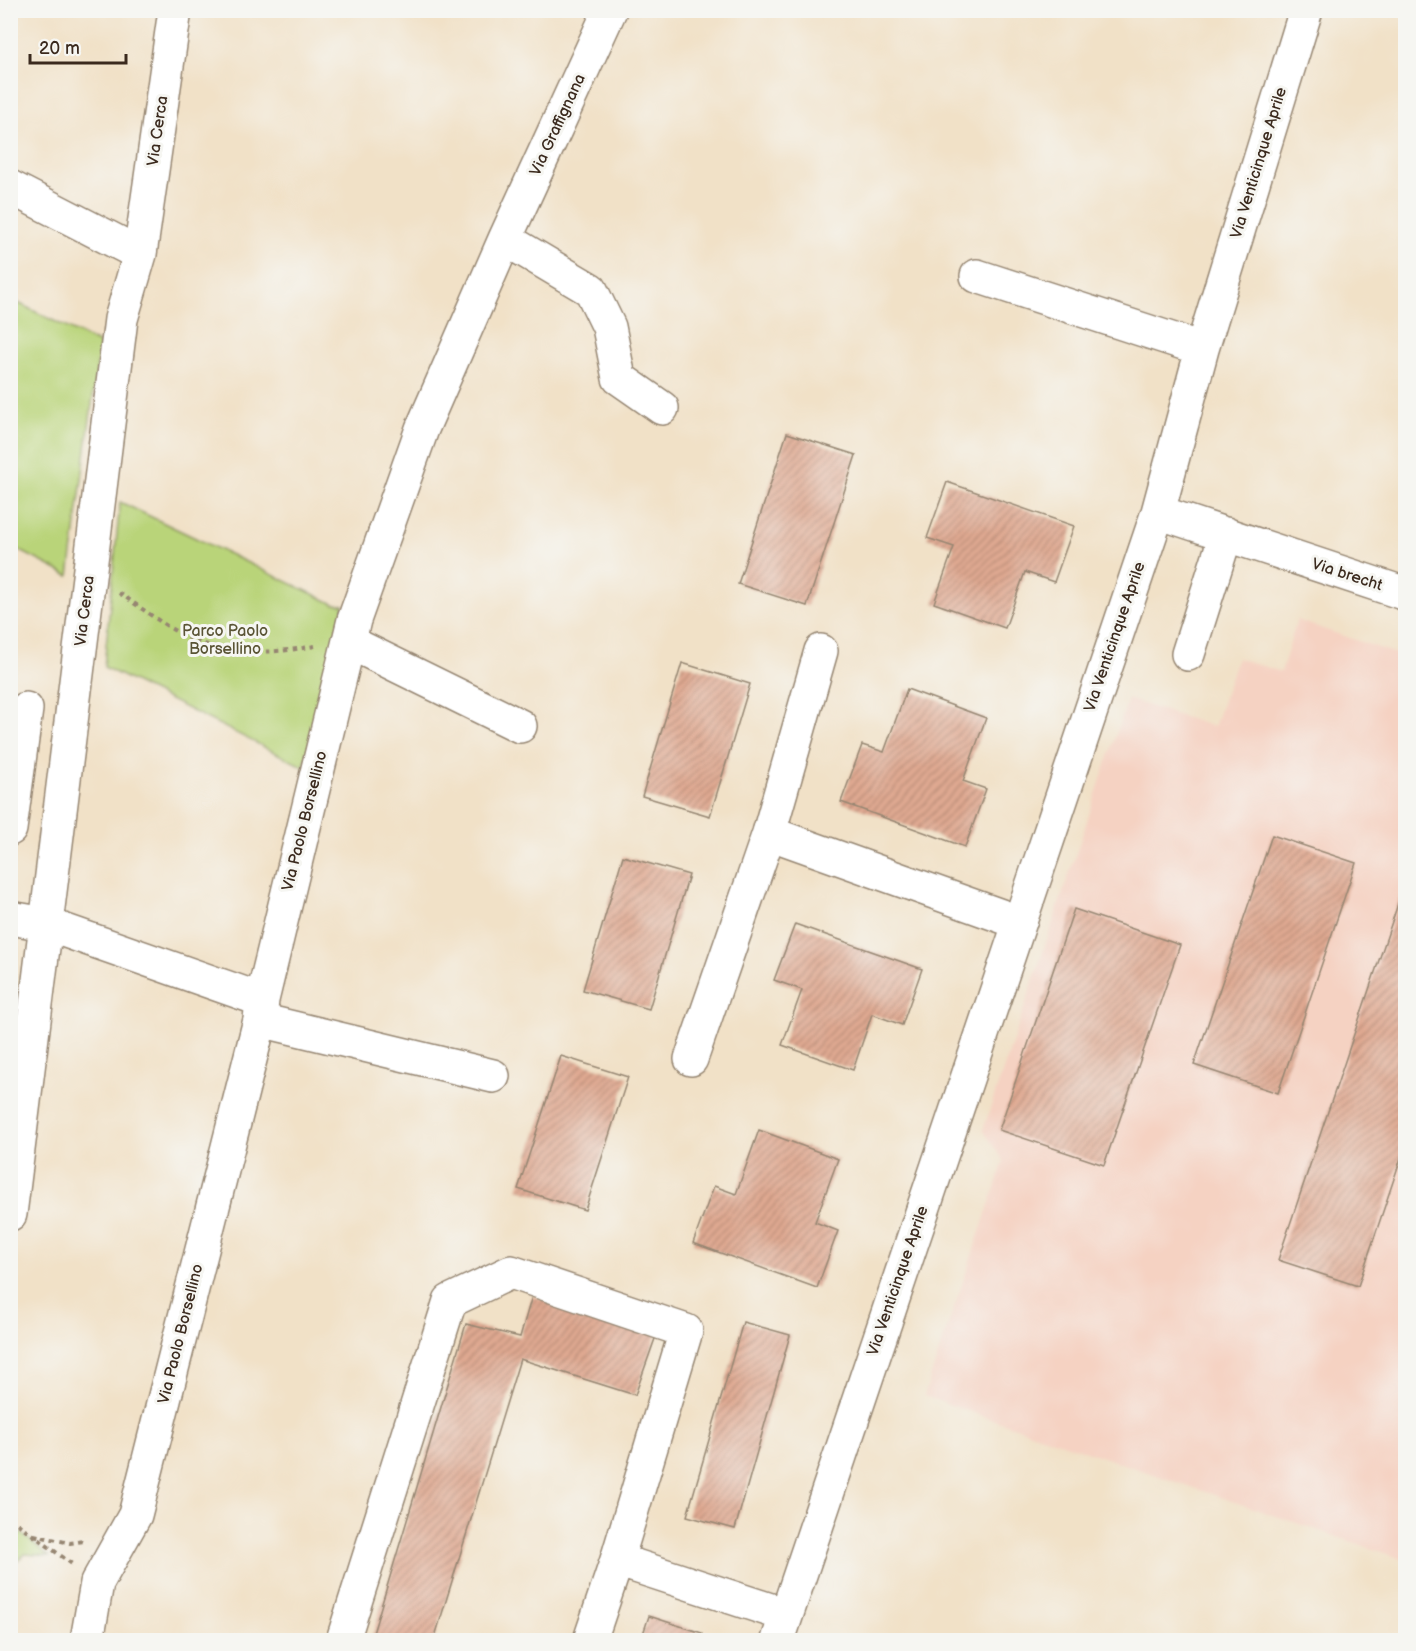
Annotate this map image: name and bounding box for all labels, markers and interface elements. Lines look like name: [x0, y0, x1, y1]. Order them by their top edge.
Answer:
scale bar: [30, 27, 126, 65]
text: 20 m: [39, 38, 80, 59]
street label: Via Graffignana: [526, 71, 590, 179]
street label: Via Venticinque Aprile: [1227, 85, 1291, 241]
street label: Via Cerca: [144, 95, 172, 167]
street label: Via brecht: [1309, 555, 1385, 595]
street label: Via Venticinque Aprile: [1080, 559, 1150, 714]
street label: Via Cerca: [71, 575, 99, 647]
park label: Parco Paolo Borsellino: [182, 622, 268, 659]
street label: Via Paolo Borsellino: [278, 749, 332, 893]
street label: Via Venticinque Aprile: [863, 1203, 933, 1358]
street label: Via Paolo Borsellino: [154, 1262, 208, 1406]

